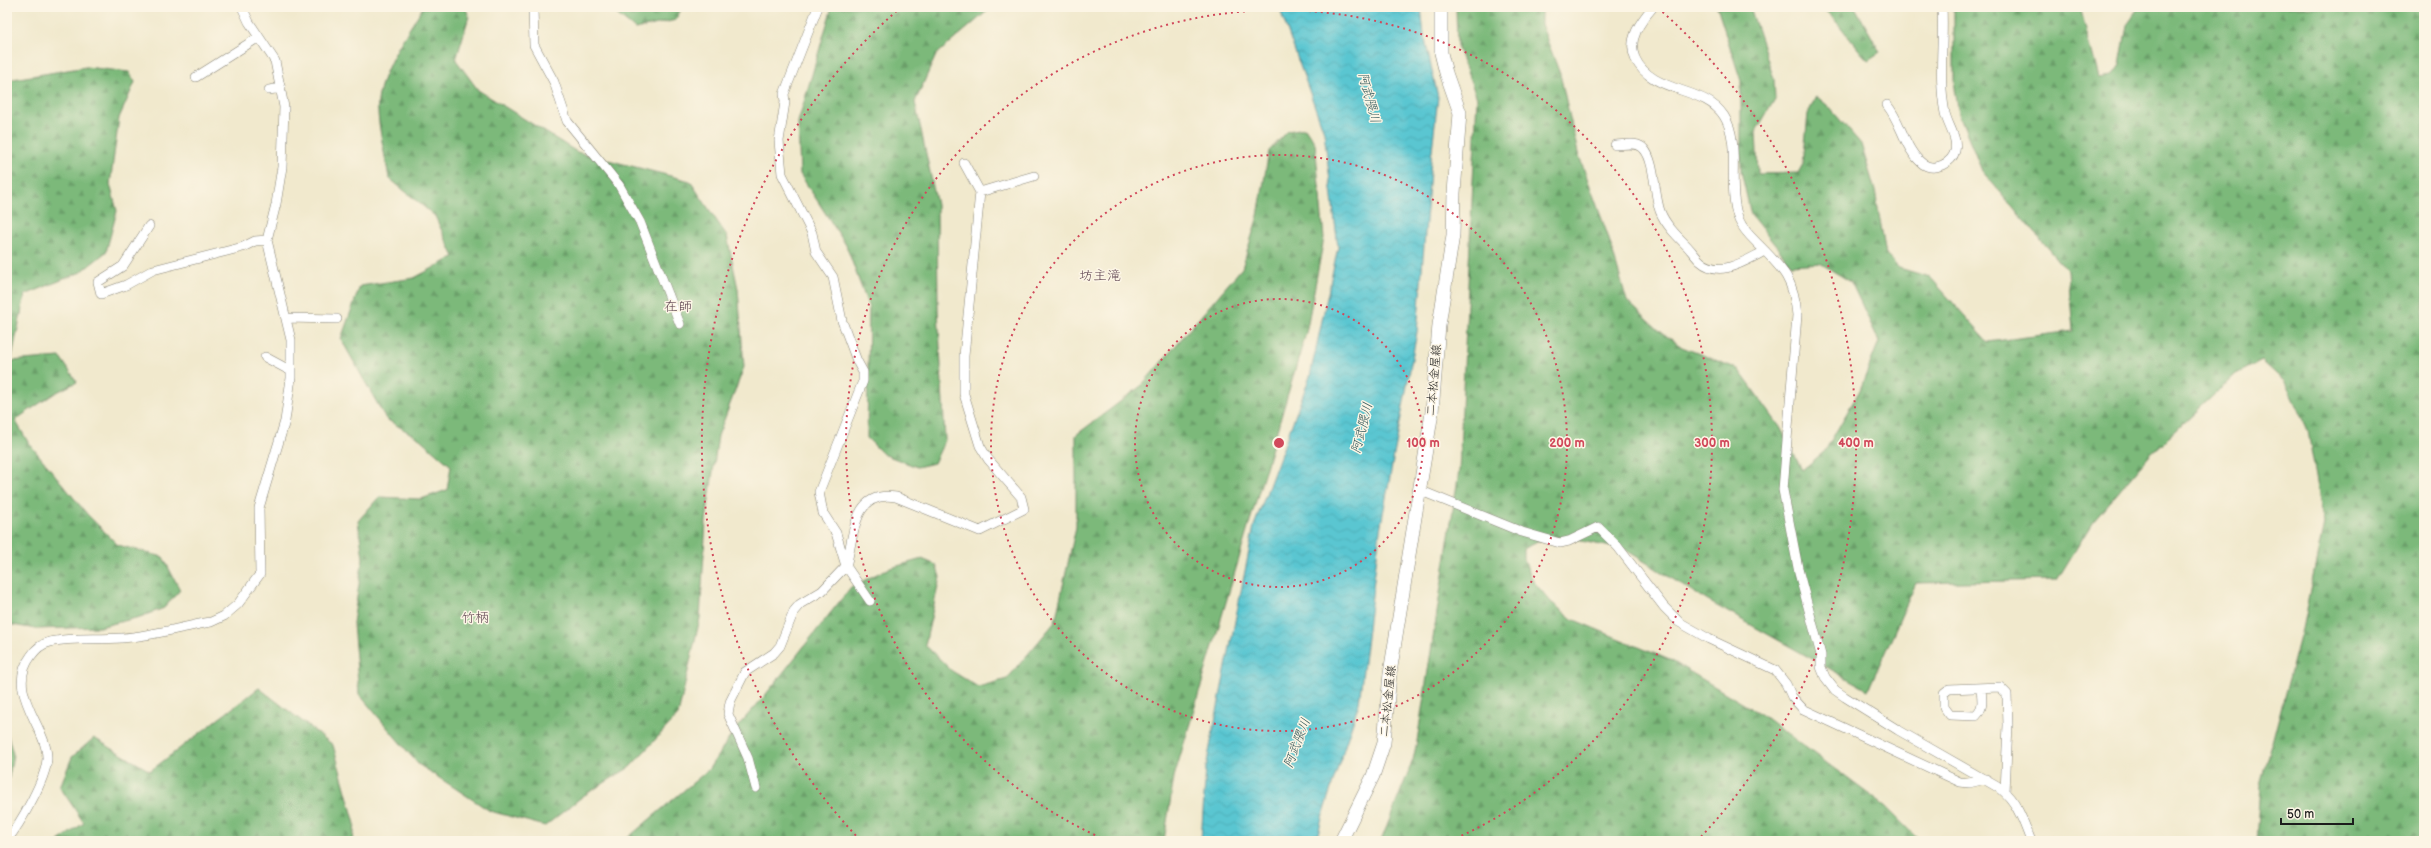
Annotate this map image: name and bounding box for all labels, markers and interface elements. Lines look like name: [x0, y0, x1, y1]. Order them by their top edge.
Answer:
water label: 阿武隈川: [1355, 71, 1383, 125]
district label: 坊主滝: [1079, 267, 1121, 284]
district label: 在師: [664, 298, 692, 315]
street label: 二本松金屋線: [1423, 343, 1445, 417]
water label: 阿武隈川: [1348, 401, 1376, 455]
centre of rings: [1272, 436, 1286, 450]
text: 100 m: [1406, 436, 1440, 451]
text: 200 m: [1549, 436, 1585, 451]
text: 300 m: [1694, 436, 1730, 451]
text: 400 m: [1838, 436, 1874, 451]
district label: 竹柄: [461, 609, 489, 626]
street label: 二本松金屋線: [1377, 664, 1399, 738]
water label: 阿武隈川: [1280, 716, 1314, 770]
scale bar: [2281, 800, 2353, 826]
text: 50 m: [2287, 807, 2314, 822]

